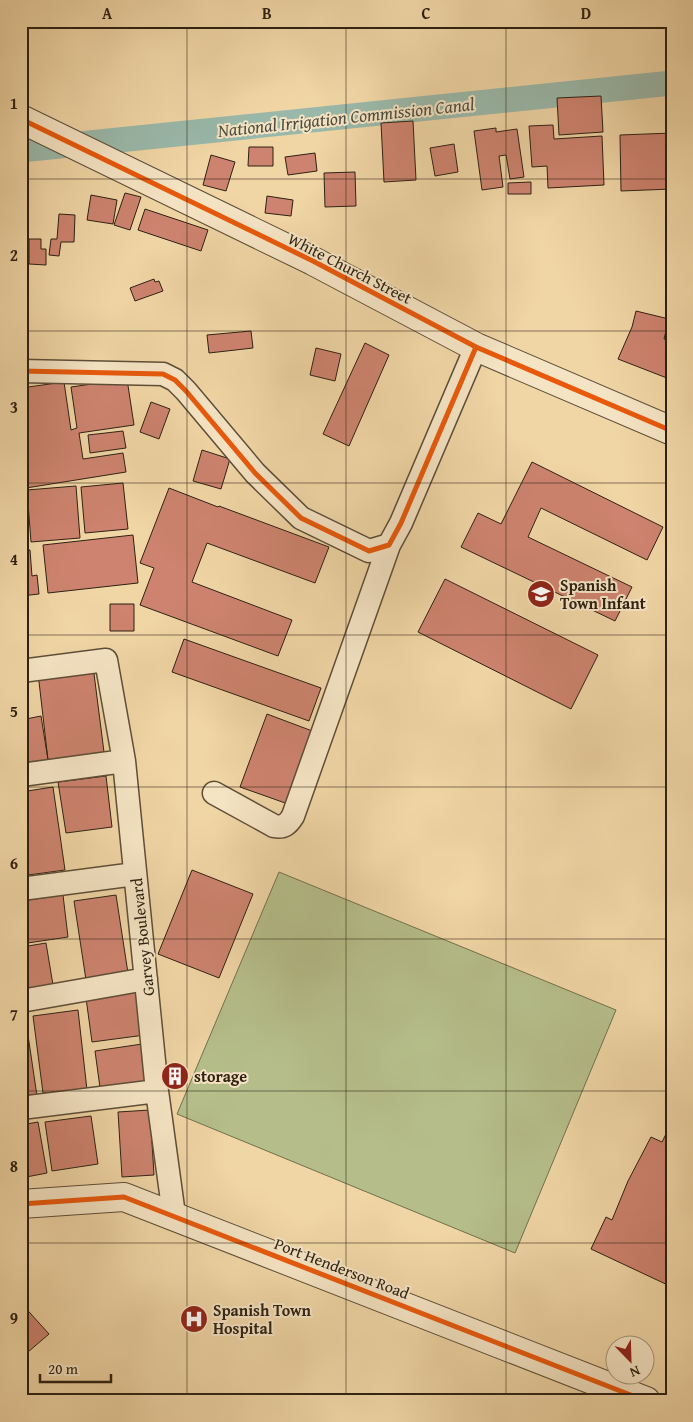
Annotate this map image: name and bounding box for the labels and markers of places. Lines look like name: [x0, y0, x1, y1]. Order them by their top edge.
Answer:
place label: Spanish Town Infant: [560, 573, 646, 615]
school or university icon: Spanish Town Infant: [526, 579, 556, 609]
building icon: storage: [160, 1061, 190, 1091]
place label: storage: [194, 1064, 247, 1088]
place label: Spanish Town Hospital: [213, 1298, 312, 1340]
hospital icon: Spanish Town Hospital: [179, 1304, 209, 1334]

